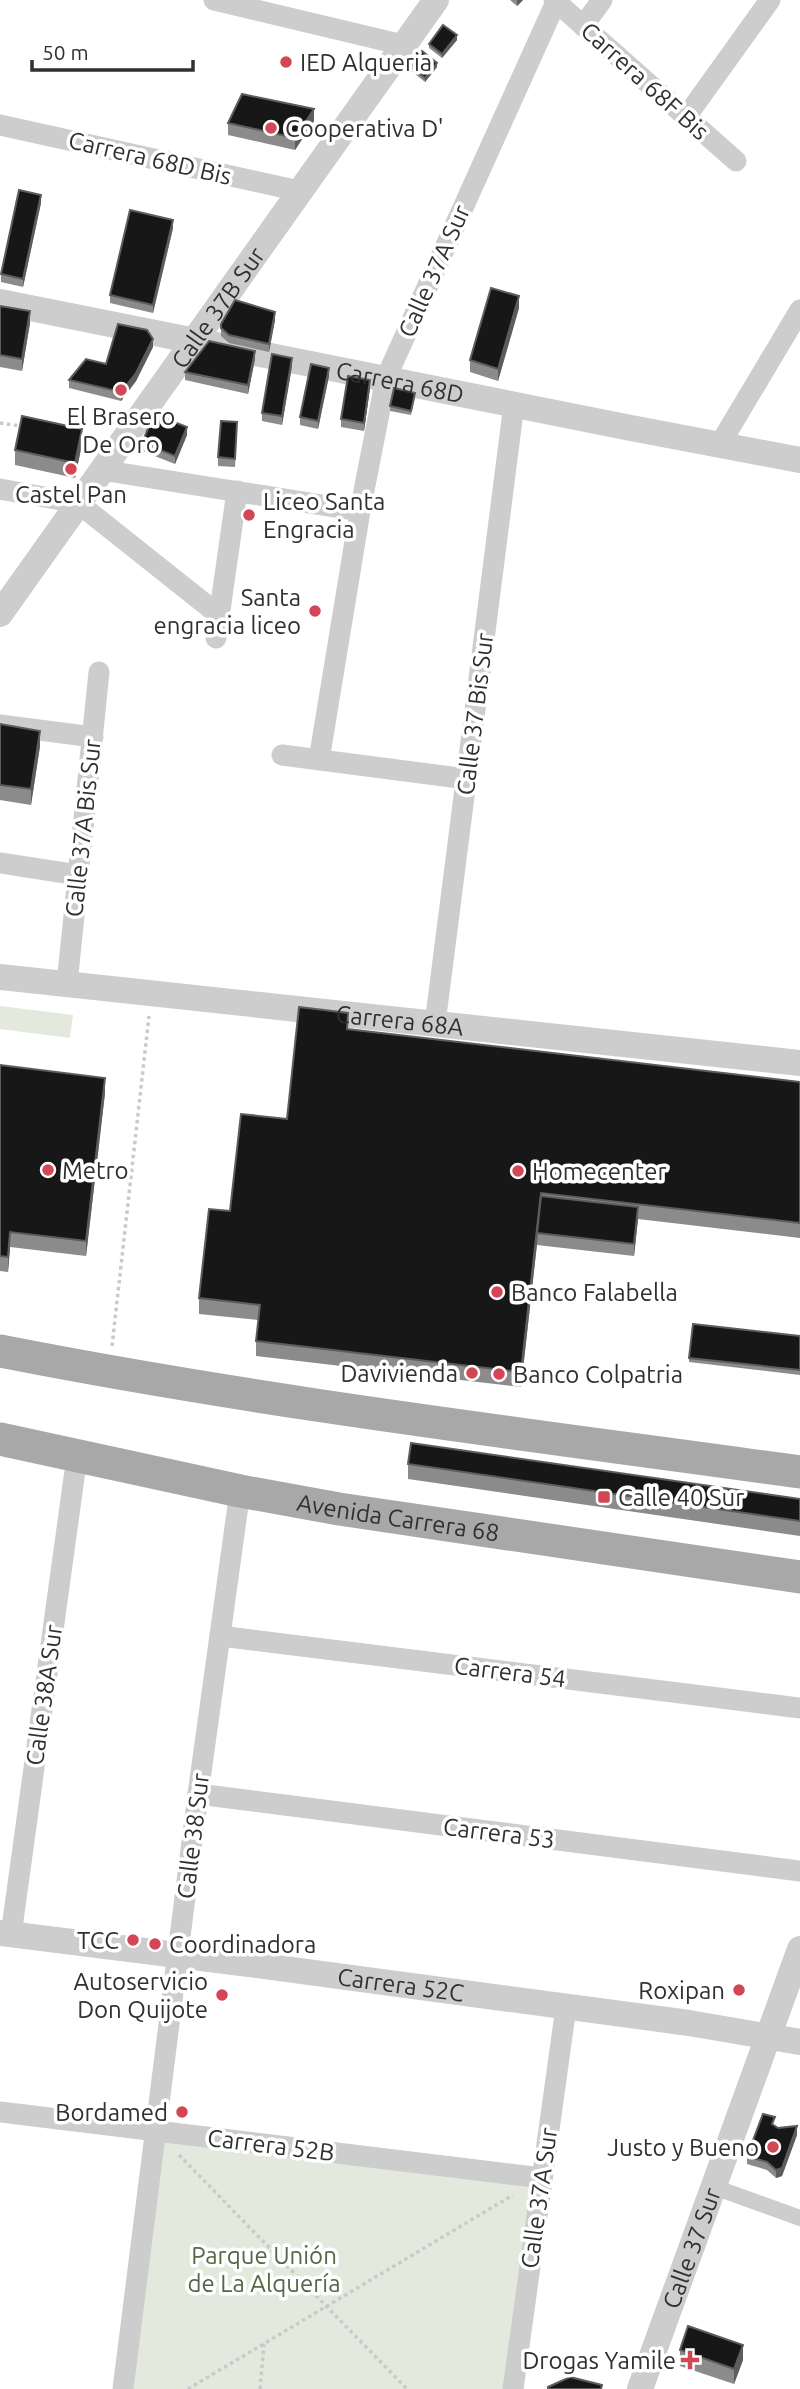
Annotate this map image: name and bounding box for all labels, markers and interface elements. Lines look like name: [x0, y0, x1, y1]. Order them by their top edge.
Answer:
street label: Carrera 68F Bis: [576, 17, 714, 145]
scale bar: [32, 28, 192, 72]
text: 50 m: [42, 40, 89, 64]
place label: IED Alqueria: [300, 49, 432, 76]
marker: IED Alqueria: [278, 54, 294, 70]
place label: Cooperativa D': [285, 115, 444, 142]
marker: Cooperativa D': [263, 120, 279, 136]
street label: Carrera 68D Bis: [66, 126, 234, 190]
street label: Calle 37A Sur: [393, 201, 475, 341]
street label: Calle 37B Sur: [166, 242, 270, 373]
street label: Carrera 68D: [334, 356, 466, 408]
marker: El Brasero De Oro: [113, 382, 129, 398]
place label: El Brasero De Oro: [67, 403, 175, 458]
marker: Castel Pan: [63, 461, 79, 477]
place label: Castel Pan: [15, 481, 127, 508]
place label: Liceo Santa Engracia: [263, 488, 385, 543]
marker: Liceo Santa Engracia: [241, 507, 257, 523]
place label: Santa engracia liceo: [154, 584, 301, 639]
marker: Santa engracia liceo: [307, 603, 323, 619]
street label: Calle 37 Bis Sur: [452, 631, 498, 797]
street label: Calle 37A Bis Sur: [60, 738, 106, 918]
street label: Carrera 68A: [335, 1000, 465, 1040]
place label: Metro: [62, 1157, 129, 1184]
place label: Homecenter: [532, 1158, 667, 1185]
marker: Metro: [40, 1162, 56, 1178]
marker: Homecenter: [510, 1163, 526, 1179]
place label: Banco Falabella: [511, 1279, 678, 1306]
marker: Banco Falabella: [489, 1284, 505, 1300]
place label: Davivienda: [340, 1360, 458, 1387]
place label: Banco Colpatria: [513, 1361, 683, 1388]
marker: Davivienda: [464, 1365, 480, 1381]
marker: Banco Colpatria: [491, 1366, 507, 1382]
place label: Calle 40 Sur: [618, 1484, 744, 1511]
street label: Avenida Carrera 68: [295, 1488, 501, 1546]
marker: Calle 40 Sur: [596, 1489, 612, 1505]
street label: Calle 38A Sur: [21, 1623, 67, 1767]
street label: Carrera 54: [453, 1652, 567, 1692]
street label: Calle 38 Sur: [172, 1772, 214, 1900]
street label: Carrera 53: [442, 1813, 556, 1853]
place label: TCC: [77, 1927, 119, 1954]
place label: Coordinadora: [169, 1931, 316, 1958]
marker: TCC: [125, 1932, 141, 1948]
marker: Coordinadora: [147, 1936, 163, 1952]
street label: Carrera 52C: [336, 1963, 466, 2006]
place label: Autoservicio Don Quijote: [73, 1968, 208, 2023]
place label: Roxipan: [638, 1977, 725, 2004]
marker: Roxipan: [731, 1982, 747, 1998]
marker: Autoservicio Don Quijote: [214, 1987, 230, 2003]
place label: Bordamed: [55, 2099, 168, 2126]
marker: Bordamed: [174, 2104, 190, 2120]
street label: Carrera 52B: [206, 2124, 336, 2166]
street label: Calle 37A Sur: [516, 2126, 562, 2270]
place label: Justo y Bueno: [607, 2134, 759, 2161]
marker: Justo y Bueno: [765, 2139, 781, 2155]
street label: Calle 37 Sur: [657, 2184, 726, 2312]
park label: Parque Unión de La Alquería: [188, 2242, 341, 2297]
place label: Drogas Yamile: [522, 2347, 676, 2374]
marker: Drogas Yamile: [682, 2352, 698, 2368]

